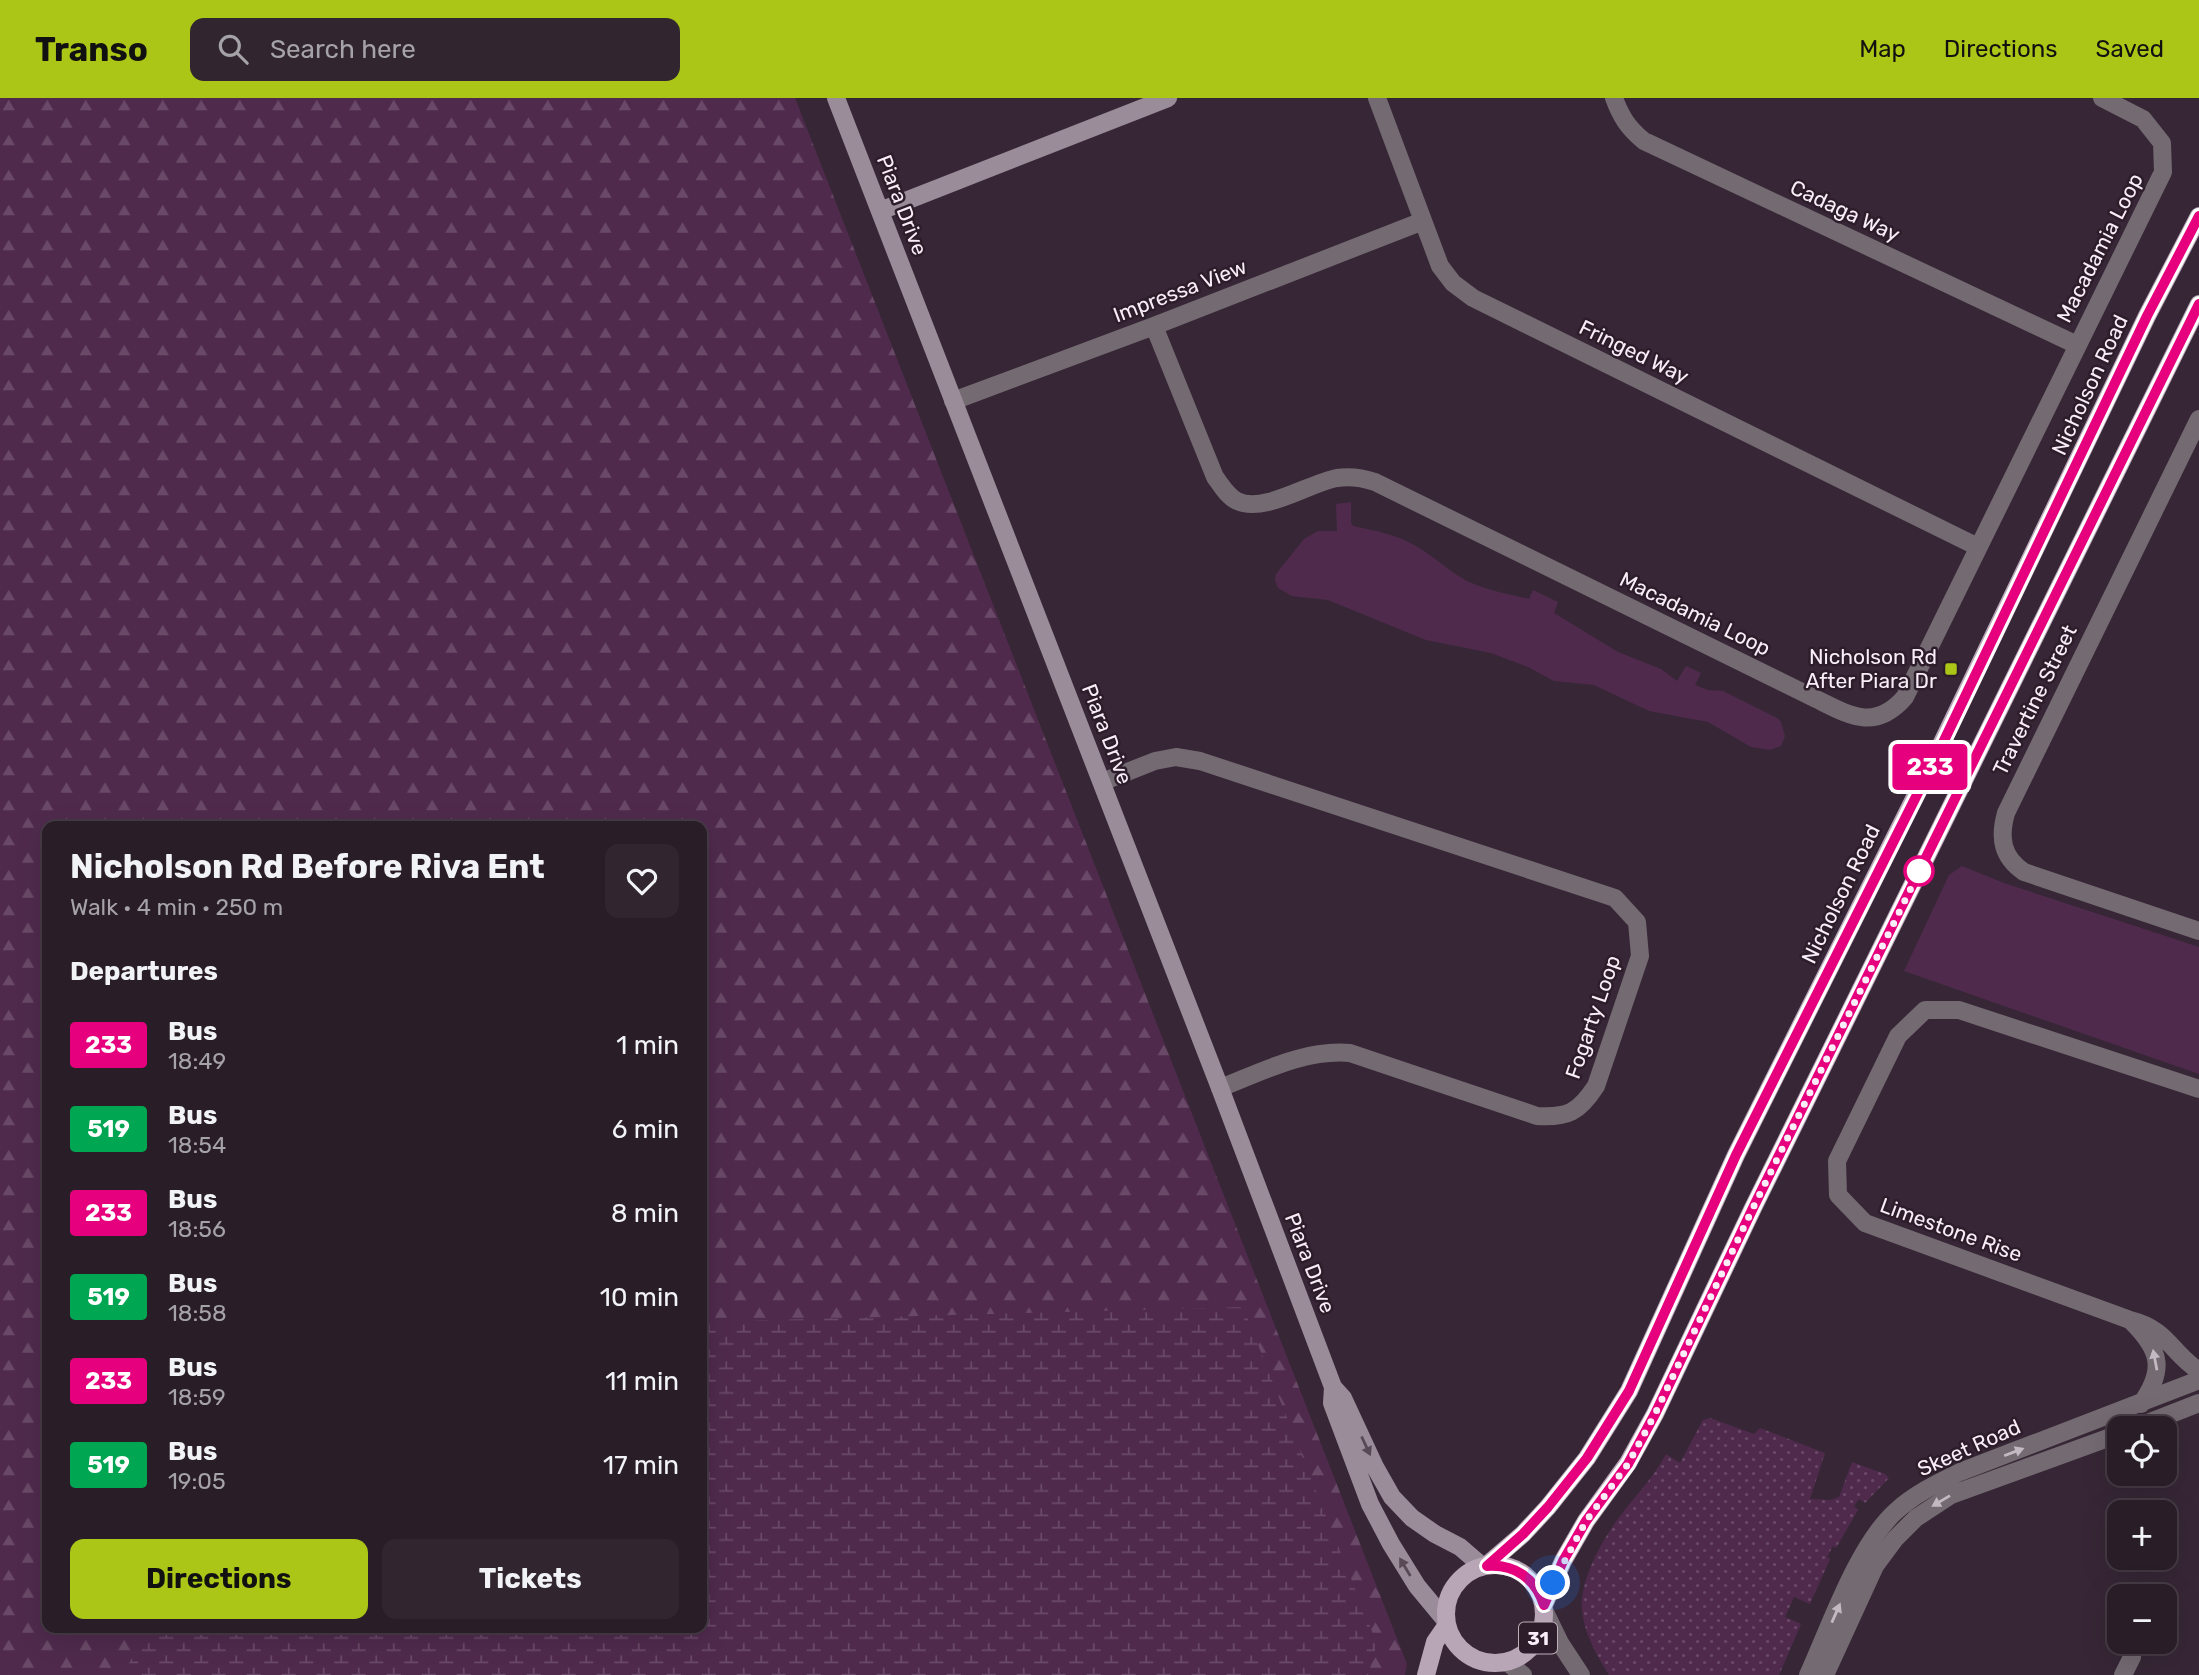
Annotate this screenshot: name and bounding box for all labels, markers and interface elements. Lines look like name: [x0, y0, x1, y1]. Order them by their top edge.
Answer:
search box: [190, 18, 680, 81]
text: Transo: [35, 30, 148, 69]
icon: search: [214, 30, 252, 68]
text: Search here: [270, 34, 416, 65]
text: Map: [1859, 35, 1906, 63]
text: Directions: [1944, 35, 2057, 63]
text: Saved: [2095, 35, 2164, 63]
street label: Piara Drive: [872, 151, 933, 258]
street label: Macadamia Loop: [2051, 169, 2148, 327]
street label: Cadaga Way: [1786, 174, 1904, 247]
street label: Impressa View: [1109, 254, 1250, 327]
street label: Nicholson Road: [2046, 311, 2133, 459]
street label: Fringed Way: [1575, 314, 1693, 389]
street label: Macadamia Loop: [1616, 566, 1775, 661]
street label: Travertine Street: [1987, 620, 2082, 779]
place label: Nicholson Rd After Piara Dr: [1806, 644, 1937, 693]
marker: Nicholson Rd After Piara Dr: [1943, 661, 1959, 677]
street label: Piara Drive: [1077, 680, 1138, 787]
line badge: 233: [1890, 744, 1970, 790]
text: 233: [1906, 753, 1954, 781]
street label: Nicholson Road: [1796, 820, 1885, 967]
button: heart: [605, 844, 679, 918]
text: Nicholson Rd Before Riva Ent: [70, 847, 545, 886]
unlabelled marker: [1904, 856, 1934, 886]
text: Walk · 4 min · 250 m: [70, 893, 283, 921]
street label: Fogarty Loop: [1560, 952, 1625, 1082]
text: Departures: [70, 956, 218, 987]
text: Bus: [168, 1016, 217, 1047]
text: 1 min: [616, 1030, 679, 1061]
text: 233: [85, 1031, 132, 1059]
text: 18:49: [168, 1047, 226, 1075]
text: Bus: [168, 1100, 217, 1131]
text: 6 min: [612, 1114, 679, 1145]
text: 519: [87, 1115, 130, 1143]
text: 18:54: [168, 1131, 226, 1159]
text: Bus: [168, 1184, 217, 1215]
street label: Limestone Rise: [1877, 1192, 2026, 1267]
text: 8 min: [611, 1198, 679, 1229]
text: 233: [85, 1199, 132, 1227]
street label: Piara Drive: [1280, 1209, 1341, 1316]
text: 18:56: [168, 1215, 226, 1243]
text: Bus: [168, 1268, 217, 1299]
text: 10 min: [600, 1282, 679, 1313]
text: 519: [87, 1283, 130, 1311]
text: 18:58: [168, 1299, 227, 1327]
one-way arrow: [2149, 1348, 2160, 1370]
text: Bus: [168, 1352, 217, 1383]
text: 11 min: [605, 1366, 679, 1397]
text: 233: [85, 1367, 132, 1395]
text: 18:59: [168, 1383, 226, 1411]
street label: Skeet Road: [1913, 1414, 2024, 1481]
map controls: [2107, 1416, 2177, 1654]
button: locate: [2107, 1416, 2177, 1486]
text: Bus: [168, 1436, 217, 1467]
one-way arrow: [1360, 1436, 1371, 1457]
one-way arrow: [2004, 1446, 2025, 1457]
text: 17 min: [603, 1450, 679, 1481]
text: 519: [87, 1451, 130, 1479]
text: 19:05: [168, 1467, 226, 1495]
one-way arrow: [1932, 1495, 1951, 1507]
button: +: [2107, 1500, 2177, 1570]
button: Directions: [70, 1539, 368, 1619]
button: Tickets: [382, 1539, 679, 1619]
one-way arrow: [1398, 1557, 1411, 1576]
your location: [1535, 1565, 1570, 1600]
button: −: [2107, 1584, 2177, 1654]
one-way arrow: [1830, 1603, 1842, 1623]
road number: 31: [1519, 1622, 1557, 1654]

